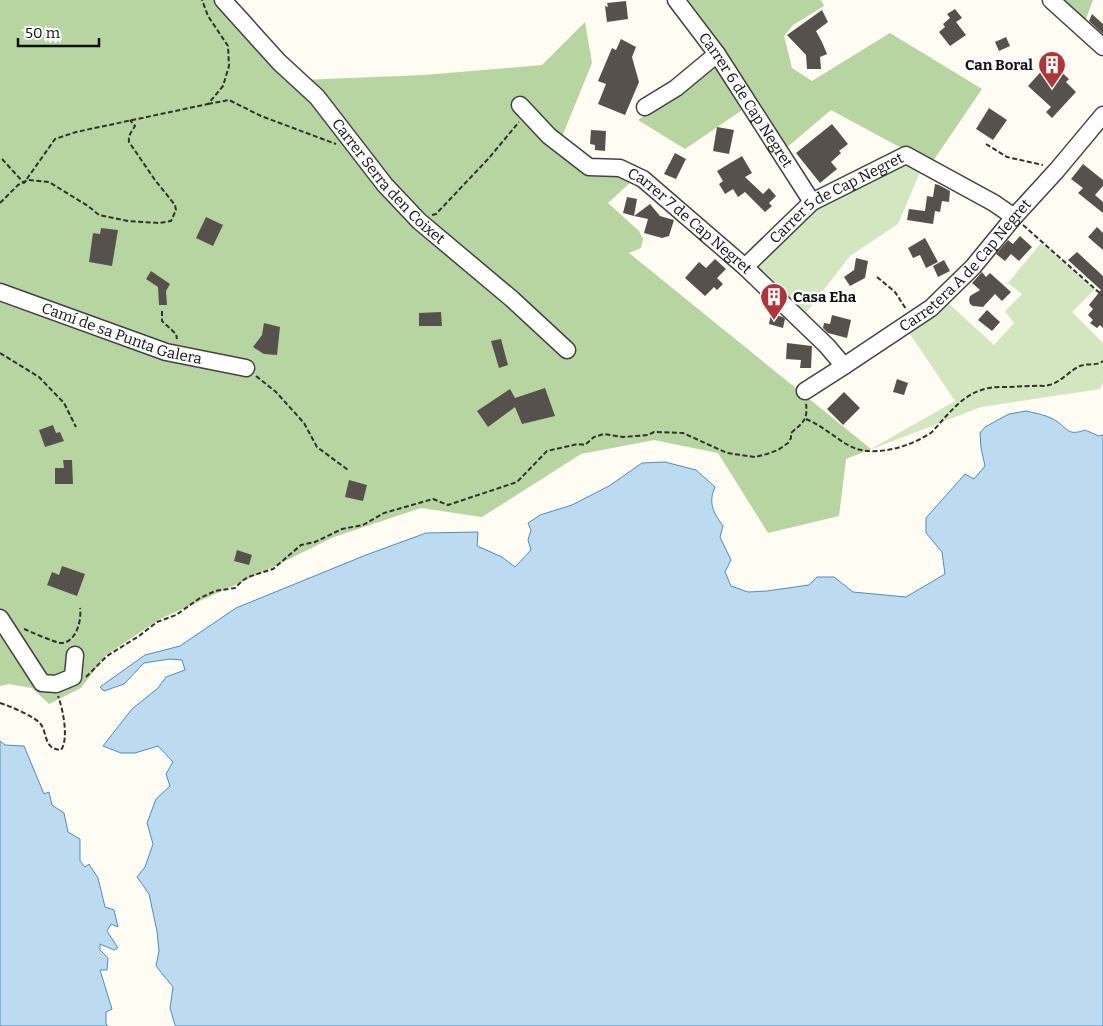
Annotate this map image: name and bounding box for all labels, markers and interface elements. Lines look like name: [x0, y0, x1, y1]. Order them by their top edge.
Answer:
scale bar: [18, 15, 99, 47]
text: 50 m: [25, 24, 61, 42]
street label: Carrer 6 de Cap Negret: [695, 29, 797, 171]
building icon: Can Boral: [1037, 50, 1067, 89]
place label: Can Boral: [965, 56, 1033, 74]
street label: Carrer Serra den Coixet: [328, 115, 449, 248]
street label: Carrer 5 de Cap Negret: [766, 148, 907, 247]
street label: Carrer 7 de Cap Negret: [625, 164, 756, 278]
street label: Carretera A de Cap Negret: [896, 195, 1035, 336]
building icon: Casa Eha: [759, 282, 789, 321]
place label: Casa Eha: [793, 288, 857, 306]
street label: Camí de sa Punta Galera: [39, 299, 204, 368]

